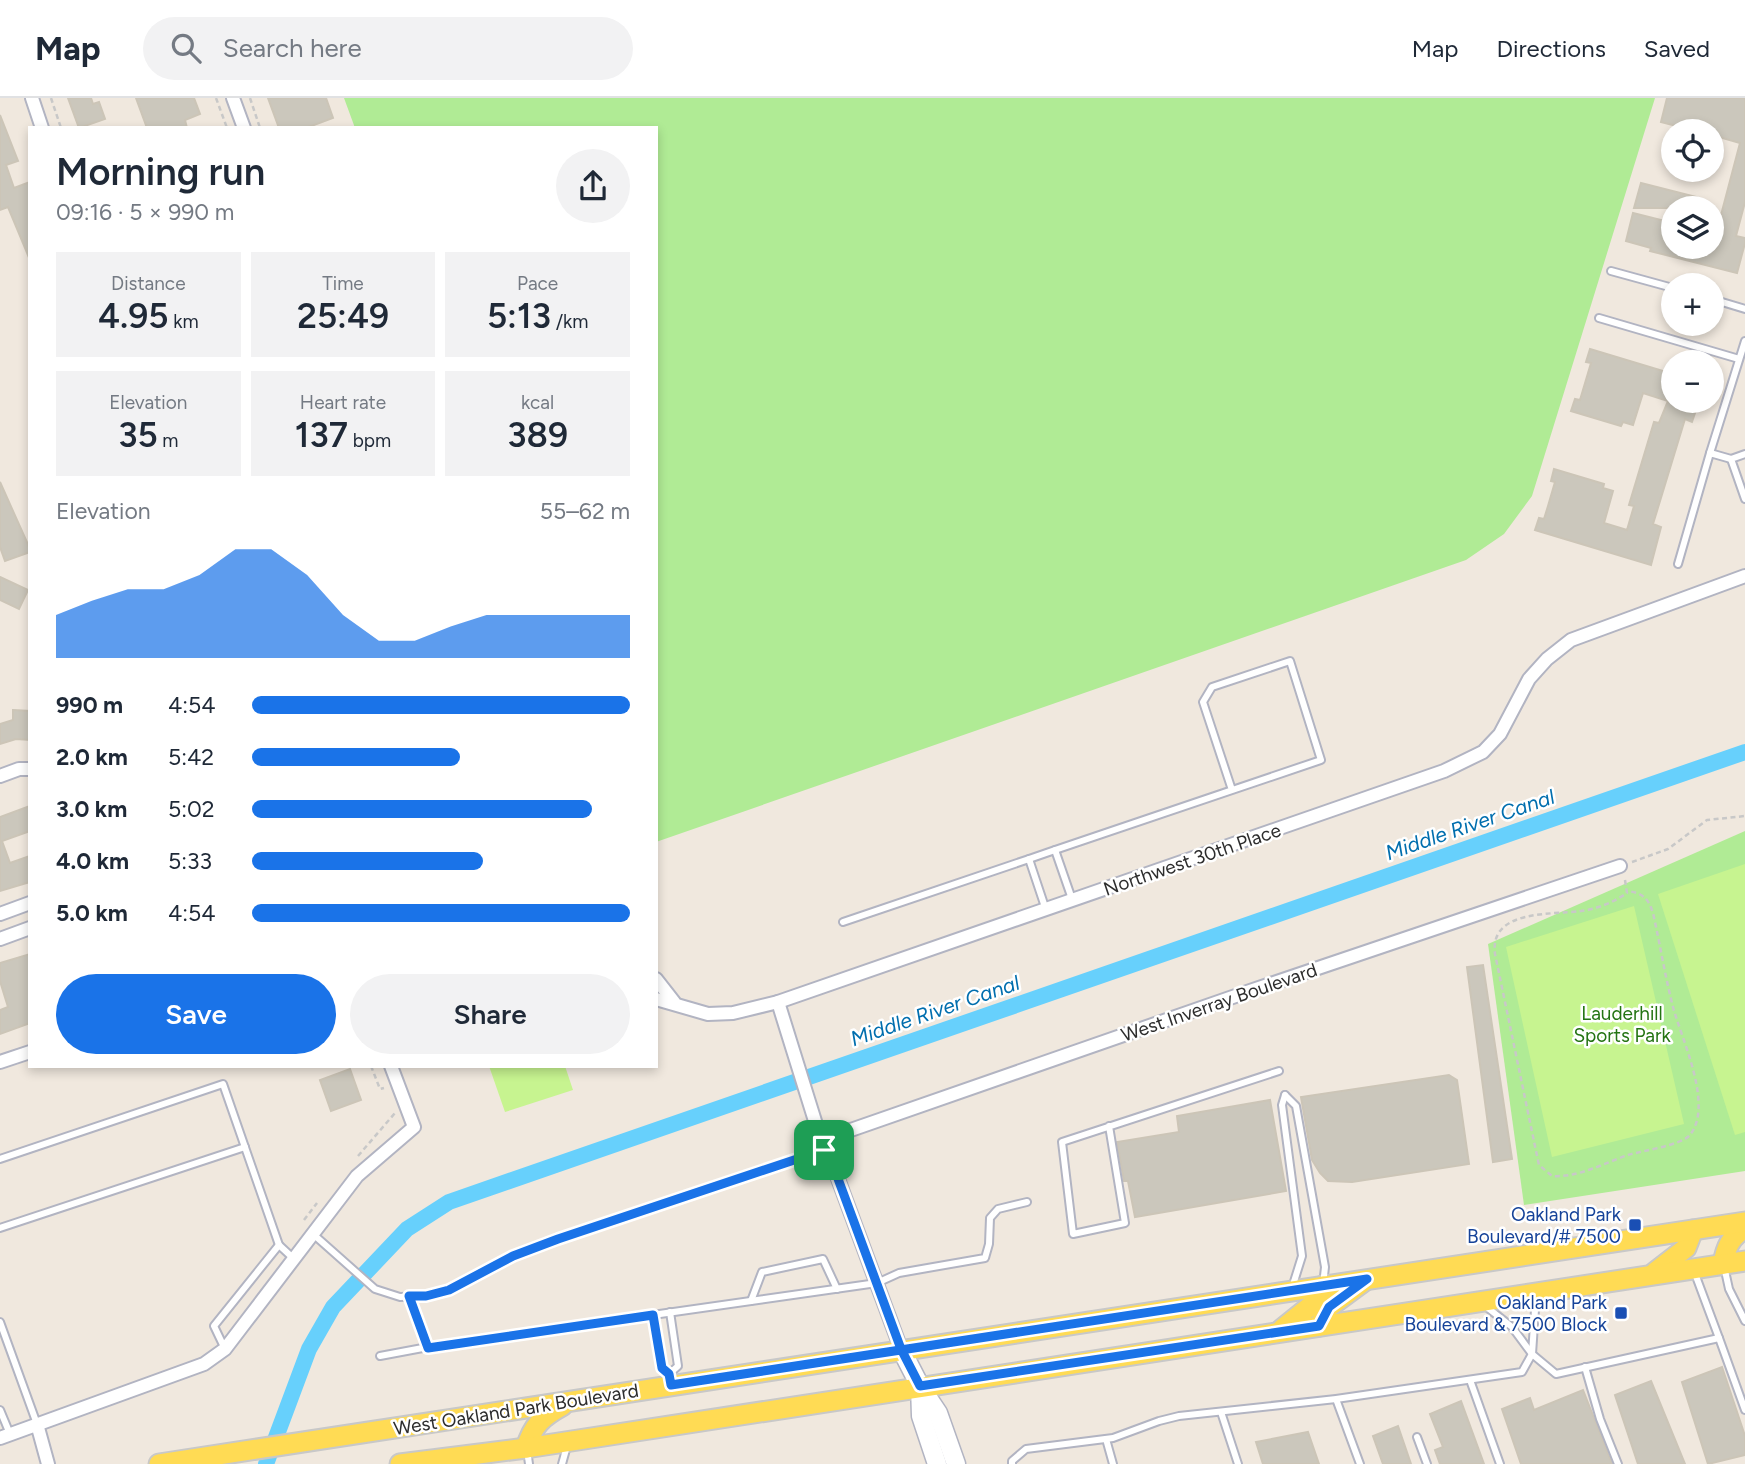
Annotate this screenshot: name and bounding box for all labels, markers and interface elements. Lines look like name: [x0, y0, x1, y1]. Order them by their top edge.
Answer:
search box: [143, 17, 633, 80]
text: Map: [35, 29, 101, 68]
icon: search: [167, 29, 205, 67]
text: Search here: [223, 32, 362, 64]
text: Map: [1412, 34, 1458, 63]
text: Directions: [1496, 34, 1606, 63]
text: Saved: [1644, 34, 1710, 63]
map controls: [1661, 119, 1724, 413]
button: locate: [1661, 119, 1724, 182]
text: Morning run: [56, 149, 265, 195]
button: share: [556, 149, 630, 223]
button: layers: [1661, 196, 1724, 259]
text: 09:16 · 5 × 990 m: [56, 198, 234, 226]
text: Distance: [111, 272, 186, 295]
text: Time: [322, 272, 364, 295]
text: Pace: [517, 272, 558, 295]
button: +: [1661, 273, 1724, 336]
text: 4.95: [98, 295, 169, 337]
text: 25:49: [297, 295, 389, 337]
text: 5:13: [487, 295, 551, 337]
text: km: [169, 310, 199, 333]
text: /km: [551, 310, 588, 333]
button: −: [1661, 350, 1724, 413]
text: Elevation: [109, 391, 187, 414]
text: Heart rate: [300, 391, 386, 414]
text: kcal: [521, 391, 554, 414]
text: 35: [118, 414, 158, 456]
text: 137: [295, 414, 348, 456]
text: 389: [507, 414, 568, 456]
text: m: [158, 429, 179, 452]
text: bpm: [348, 429, 391, 452]
text: Elevation: [56, 497, 151, 525]
text: 55–62 m: [540, 497, 630, 525]
text: 990 m: [56, 691, 123, 719]
text: 4:54: [168, 691, 216, 719]
text: 2.0 km: [56, 743, 128, 771]
text: 5:42: [168, 743, 214, 771]
water label: Middle River Canal: [1382, 784, 1558, 865]
text: 3.0 km: [56, 795, 127, 823]
text: 5:02: [168, 795, 215, 823]
street label: Northwest 30th Place: [1100, 818, 1284, 901]
text: 4.0 km: [56, 847, 129, 875]
text: 5:33: [168, 847, 212, 875]
text: 5.0 km: [56, 899, 128, 927]
text: 4:54: [168, 899, 216, 927]
street label: West Inverray Boulevard: [1118, 958, 1320, 1047]
water label: Middle River Canal: [847, 970, 1023, 1051]
button: Save: [56, 974, 336, 1054]
button: Share: [350, 974, 630, 1054]
park label: Lauderhill Sports Park: [1573, 1002, 1671, 1047]
pin: [794, 1120, 854, 1180]
icon: arrive: [805, 1131, 843, 1169]
place label: Oakland Park Boulevard/# 7500: [1467, 1203, 1622, 1248]
marker: Oakland Park Boulevard/# 7500: [1627, 1217, 1643, 1233]
place label: Oakland Park Boulevard & 7500 Block: [1404, 1291, 1608, 1336]
marker: Oakland Park Boulevard & 7500 Block: [1613, 1305, 1629, 1321]
street label: West Oakland Park Boulevard: [392, 1379, 640, 1440]

